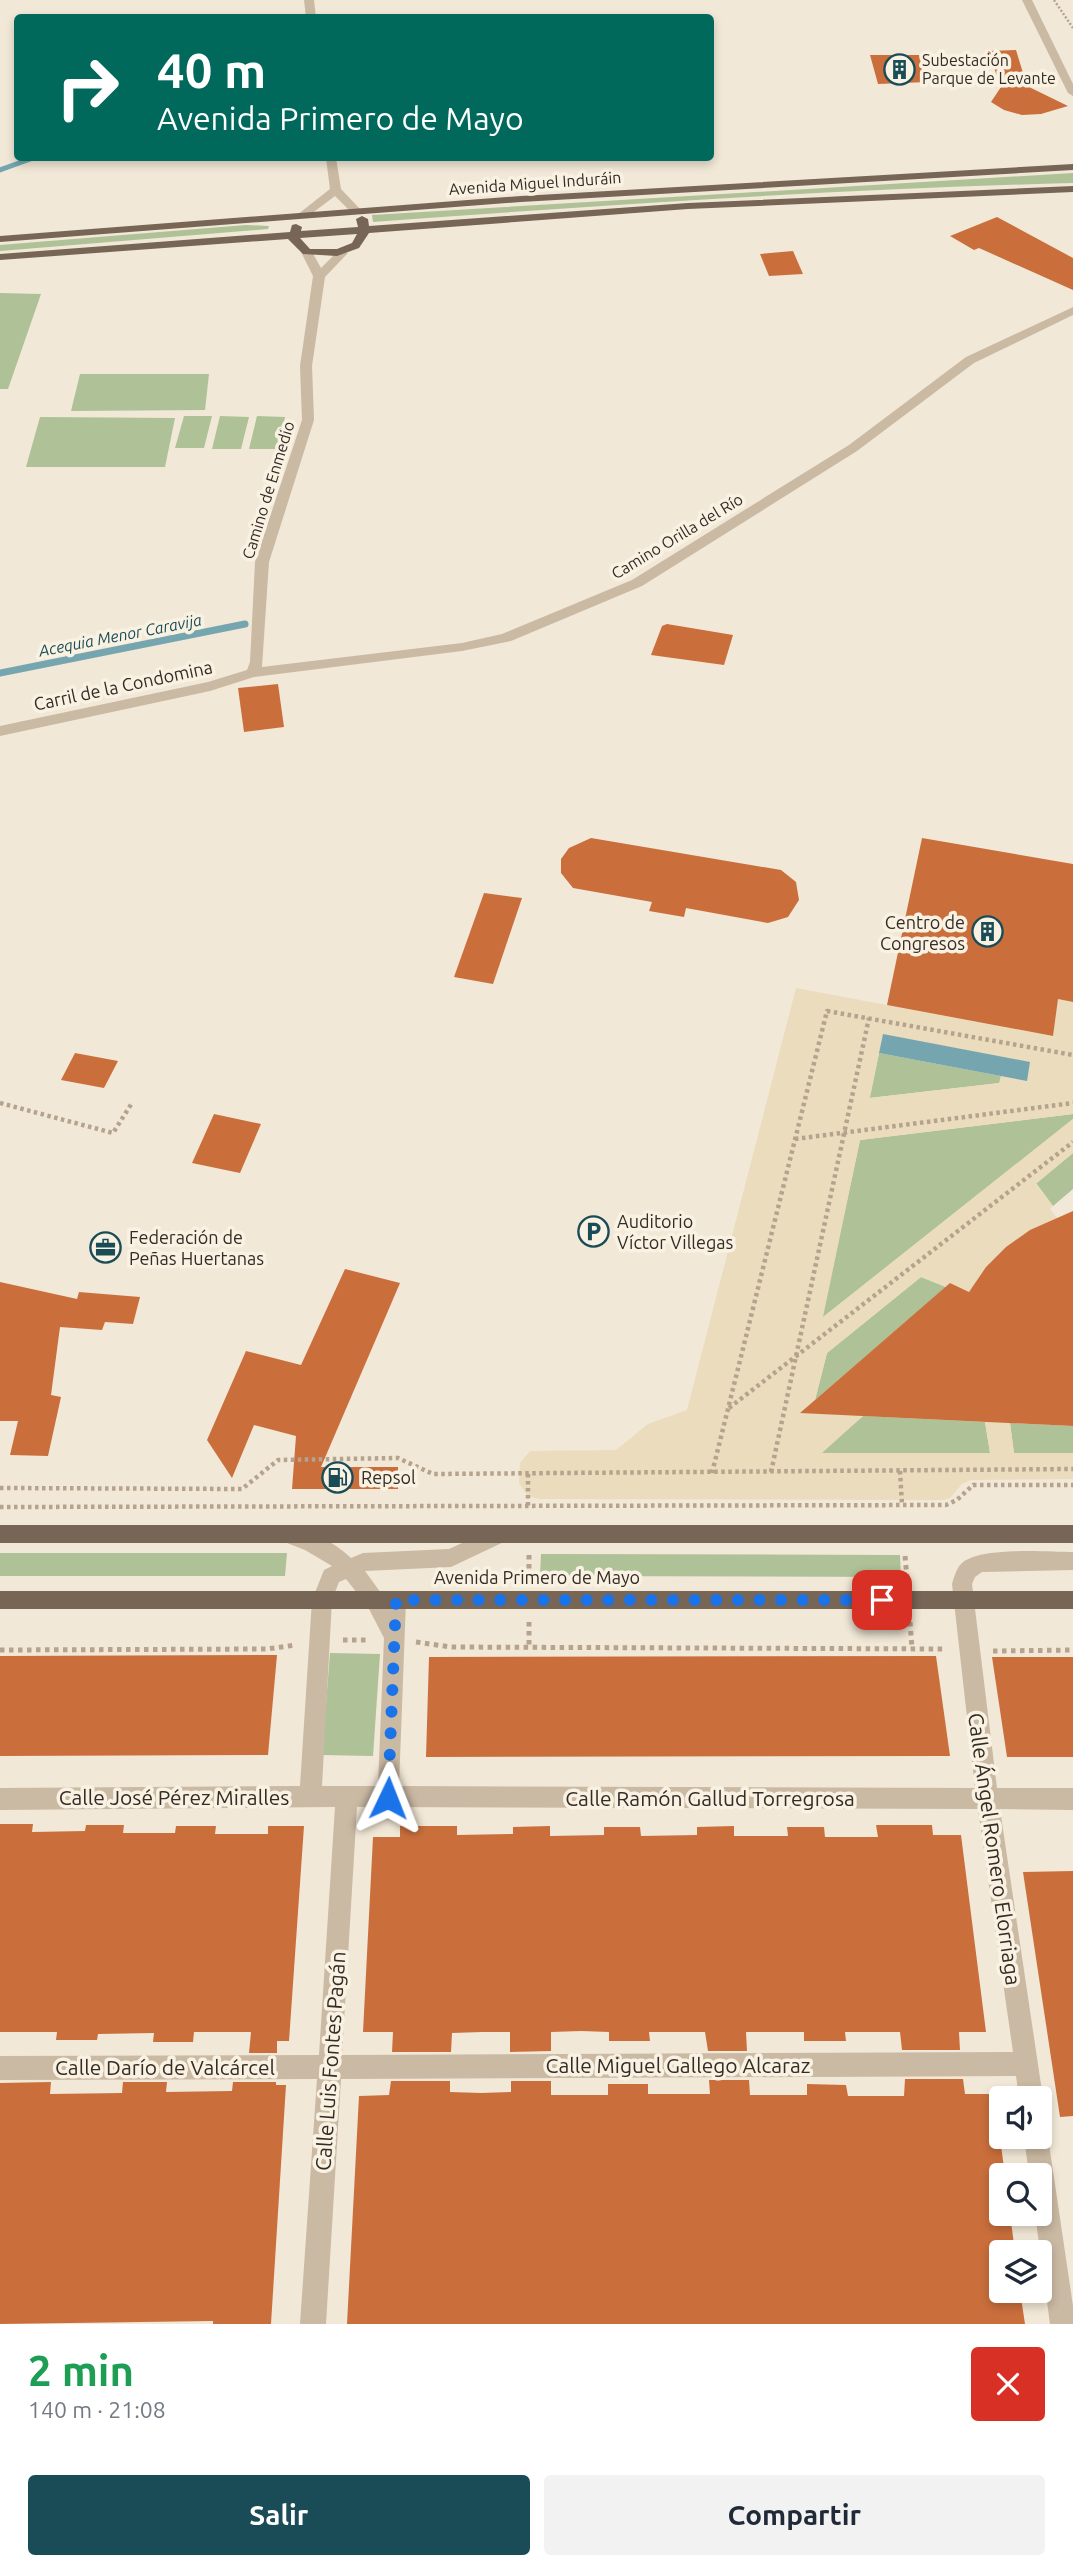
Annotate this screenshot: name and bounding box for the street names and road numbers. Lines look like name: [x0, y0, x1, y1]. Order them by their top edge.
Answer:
street label: Avenida Miguel Induráin: [448, 168, 622, 198]
street label: Camino de Enmedio: [238, 419, 298, 561]
street label: Camino Orilla del Río: [608, 490, 746, 582]
street label: Carril de la Condomina: [32, 656, 214, 714]
street label: Avenida Primero de Mayo: [434, 1567, 640, 1587]
street label: Calle Ángel Romero Elorriaga: [964, 1711, 1026, 1987]
street label: Calle José Pérez Miralles: [59, 1785, 289, 1809]
street label: Calle Ramón Gallud Torregrosa: [565, 1786, 855, 1810]
street label: Calle Luis Fontes Pagán: [310, 1951, 350, 2171]
street label: Calle Miguel Gallego Alcaraz: [546, 2053, 810, 2077]
street label: Calle Darío de Valcárcel: [55, 2055, 275, 2079]

